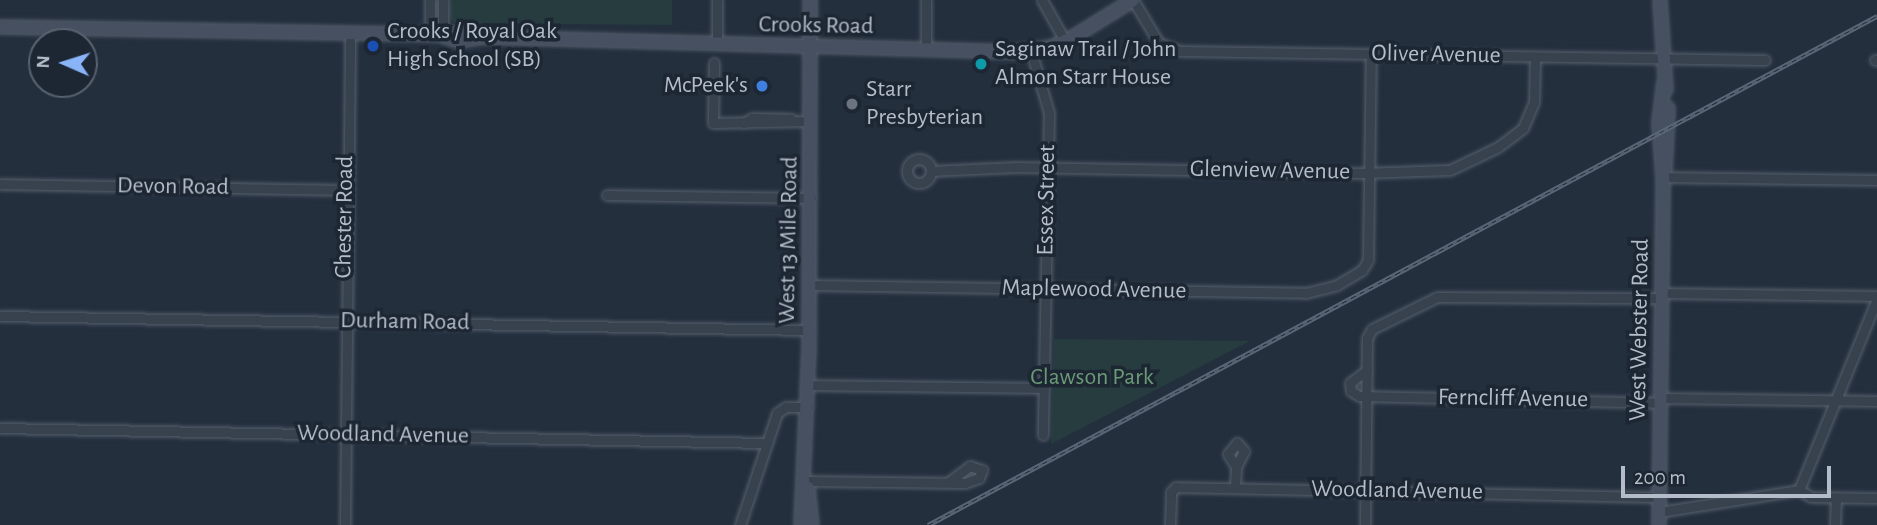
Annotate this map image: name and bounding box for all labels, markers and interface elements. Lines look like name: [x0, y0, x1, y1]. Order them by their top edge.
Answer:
street label: Crooks Road: [758, 11, 874, 41]
place label: Crooks / Royal Oak High School (SB): [387, 18, 557, 74]
north arrow: [28, 28, 98, 98]
place label: Saginaw Trail / John Almon Starr House: [995, 36, 1176, 92]
marker: Crooks / Royal Oak High School (SB): [365, 38, 381, 54]
street label: Oliver Avenue: [1371, 39, 1501, 71]
text: N: [34, 55, 53, 69]
marker: Saginaw Trail / John Almon Starr House: [973, 56, 989, 72]
place label: McPeek's: [664, 72, 748, 100]
place label: Starr Presbyterian: [866, 76, 983, 132]
marker: McPeek's: [754, 78, 770, 94]
marker: Starr Presbyterian: [844, 96, 860, 112]
street label: Essex Street: [1032, 144, 1062, 256]
street label: Chester Road: [330, 155, 360, 279]
street label: Glenview Avenue: [1190, 155, 1350, 187]
street label: West 13 Mile Road: [773, 156, 805, 324]
street label: Devon Road: [117, 172, 229, 202]
street label: West Webster Road: [1624, 239, 1656, 421]
street label: Maplewood Avenue: [1001, 274, 1187, 306]
street label: Durham Road: [340, 306, 470, 338]
park label: Clawson Park: [1030, 364, 1154, 392]
street label: Ferncliff Avenue: [1438, 383, 1588, 415]
street label: Woodland Avenue: [297, 419, 469, 451]
scale bar: [1625, 452, 1835, 496]
text: 200 m: [1634, 467, 1686, 488]
street label: Woodland Avenue: [1311, 475, 1483, 507]

